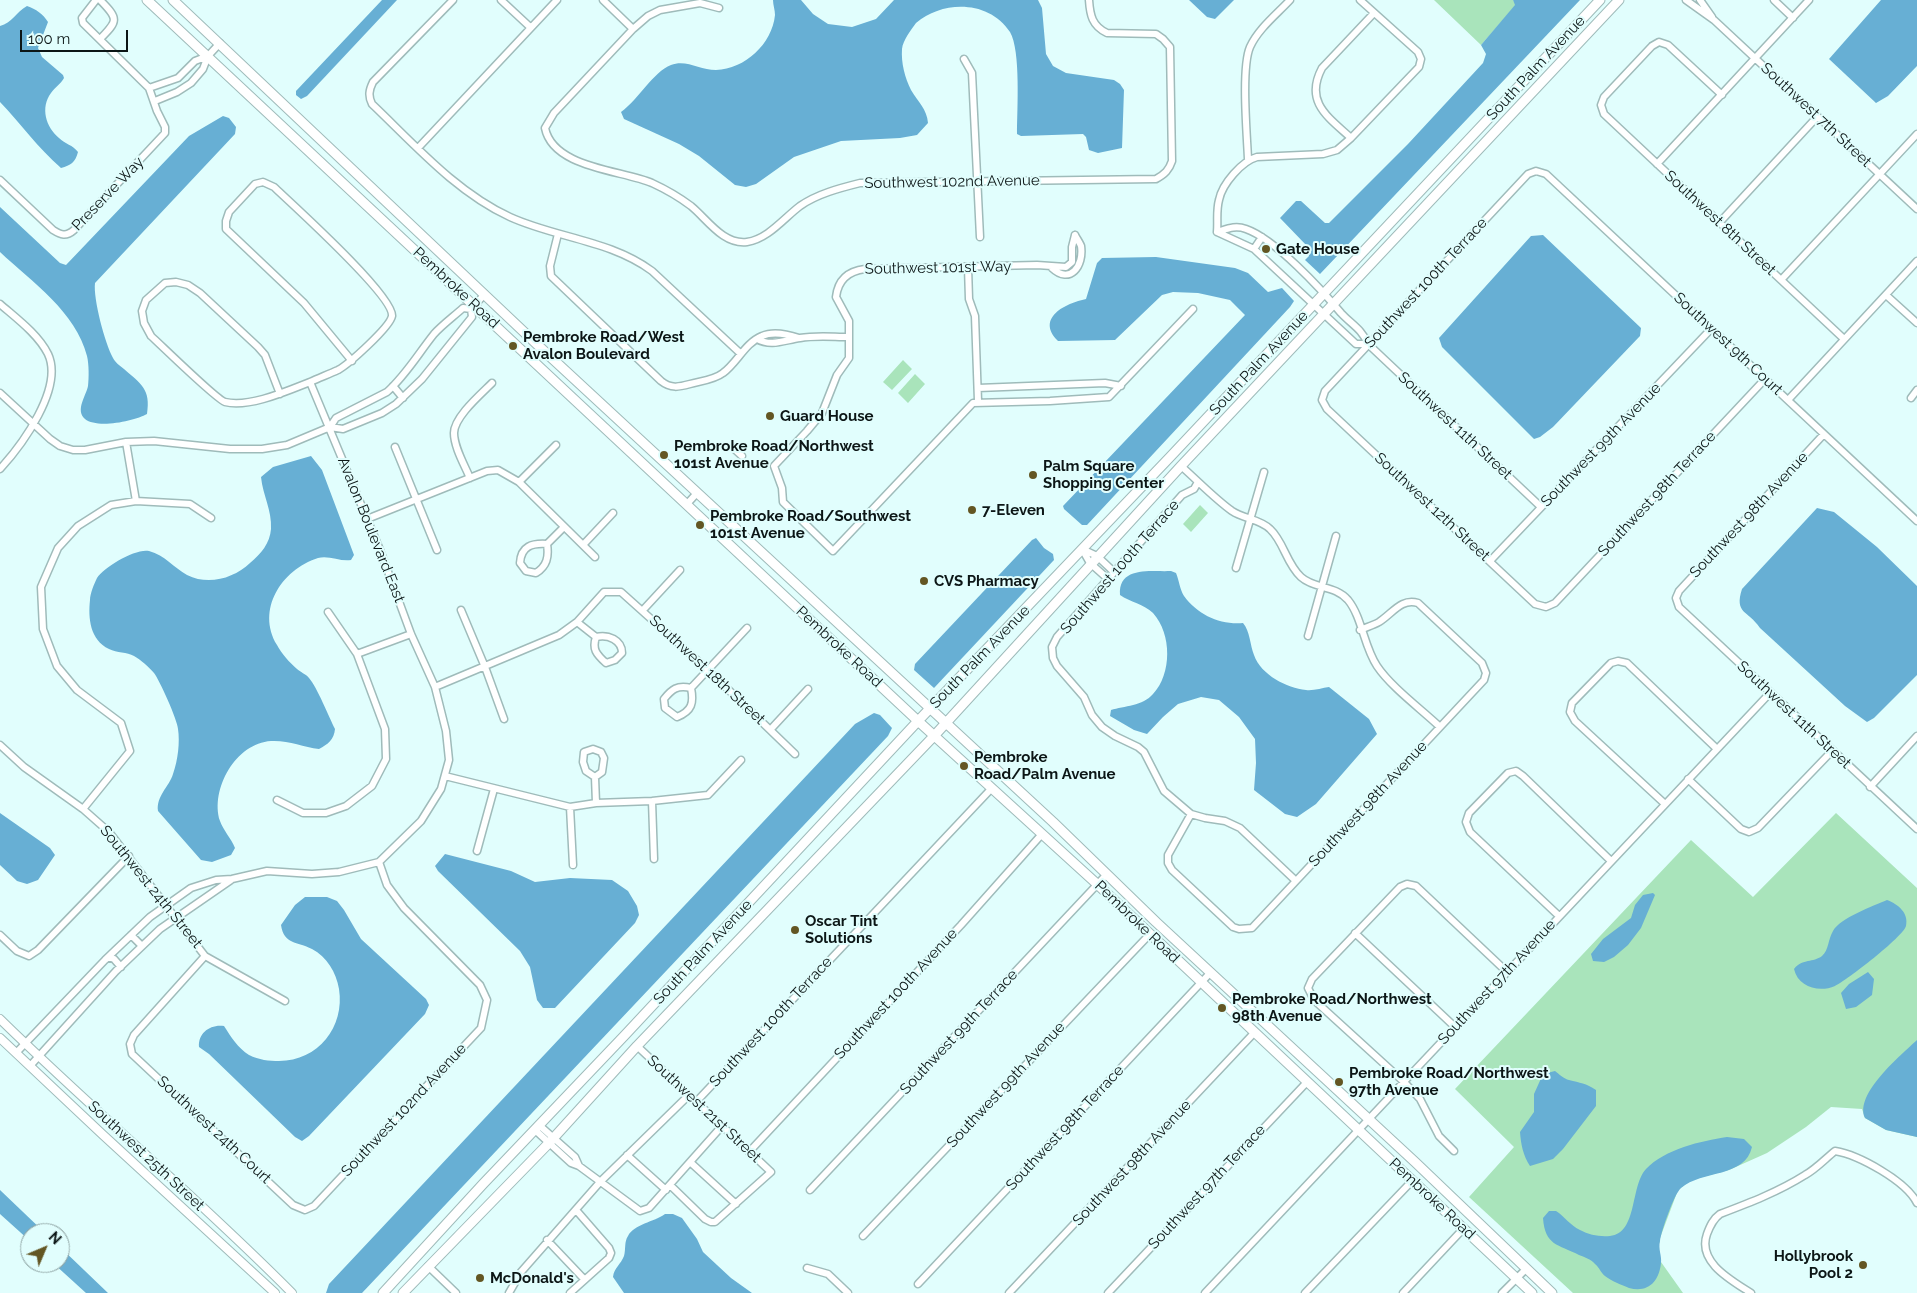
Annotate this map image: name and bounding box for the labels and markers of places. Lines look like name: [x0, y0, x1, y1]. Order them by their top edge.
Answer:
place label: Gate House: [1276, 240, 1359, 258]
marker: Gate House: [1260, 243, 1272, 255]
place label: Pembroke Road/West Avalon Boulevard: [523, 328, 685, 363]
marker: Pembroke Road/West Avalon Boulevard: [507, 340, 519, 352]
place label: Guard House: [780, 407, 874, 425]
marker: Guard House: [764, 410, 776, 422]
place label: Pembroke Road/Northwest 101st Avenue: [674, 437, 874, 472]
marker: Pembroke Road/Northwest 101st Avenue: [658, 449, 670, 461]
place label: Palm Square Shopping Center: [1043, 457, 1164, 492]
marker: Palm Square Shopping Center: [1027, 469, 1039, 481]
place label: 7-Eleven: [982, 501, 1045, 519]
marker: 7-Eleven: [966, 504, 978, 516]
place label: Pembroke Road/Southwest 101st Avenue: [710, 507, 911, 542]
marker: Pembroke Road/Southwest 101st Avenue: [694, 519, 706, 531]
place label: CVS Pharmacy: [934, 572, 1039, 590]
marker: CVS Pharmacy: [918, 575, 930, 587]
place label: Pembroke Road/Palm Avenue: [974, 748, 1116, 783]
marker: Pembroke Road/Palm Avenue: [958, 760, 970, 772]
place label: Oscar Tint Solutions: [805, 912, 878, 947]
marker: Oscar Tint Solutions: [789, 924, 801, 936]
place label: Pembroke Road/Northwest 98th Avenue: [1232, 990, 1432, 1025]
marker: Pembroke Road/Northwest 98th Avenue: [1216, 1002, 1228, 1014]
place label: Pembroke Road/Northwest 97th Avenue: [1349, 1064, 1549, 1099]
marker: Pembroke Road/Northwest 97th Avenue: [1333, 1076, 1345, 1088]
place label: Hollybrook Pool 2: [1774, 1247, 1853, 1282]
marker: Hollybrook Pool 2: [1857, 1259, 1869, 1271]
place label: McDonald's: [490, 1269, 574, 1287]
marker: McDonald's: [474, 1272, 486, 1284]

